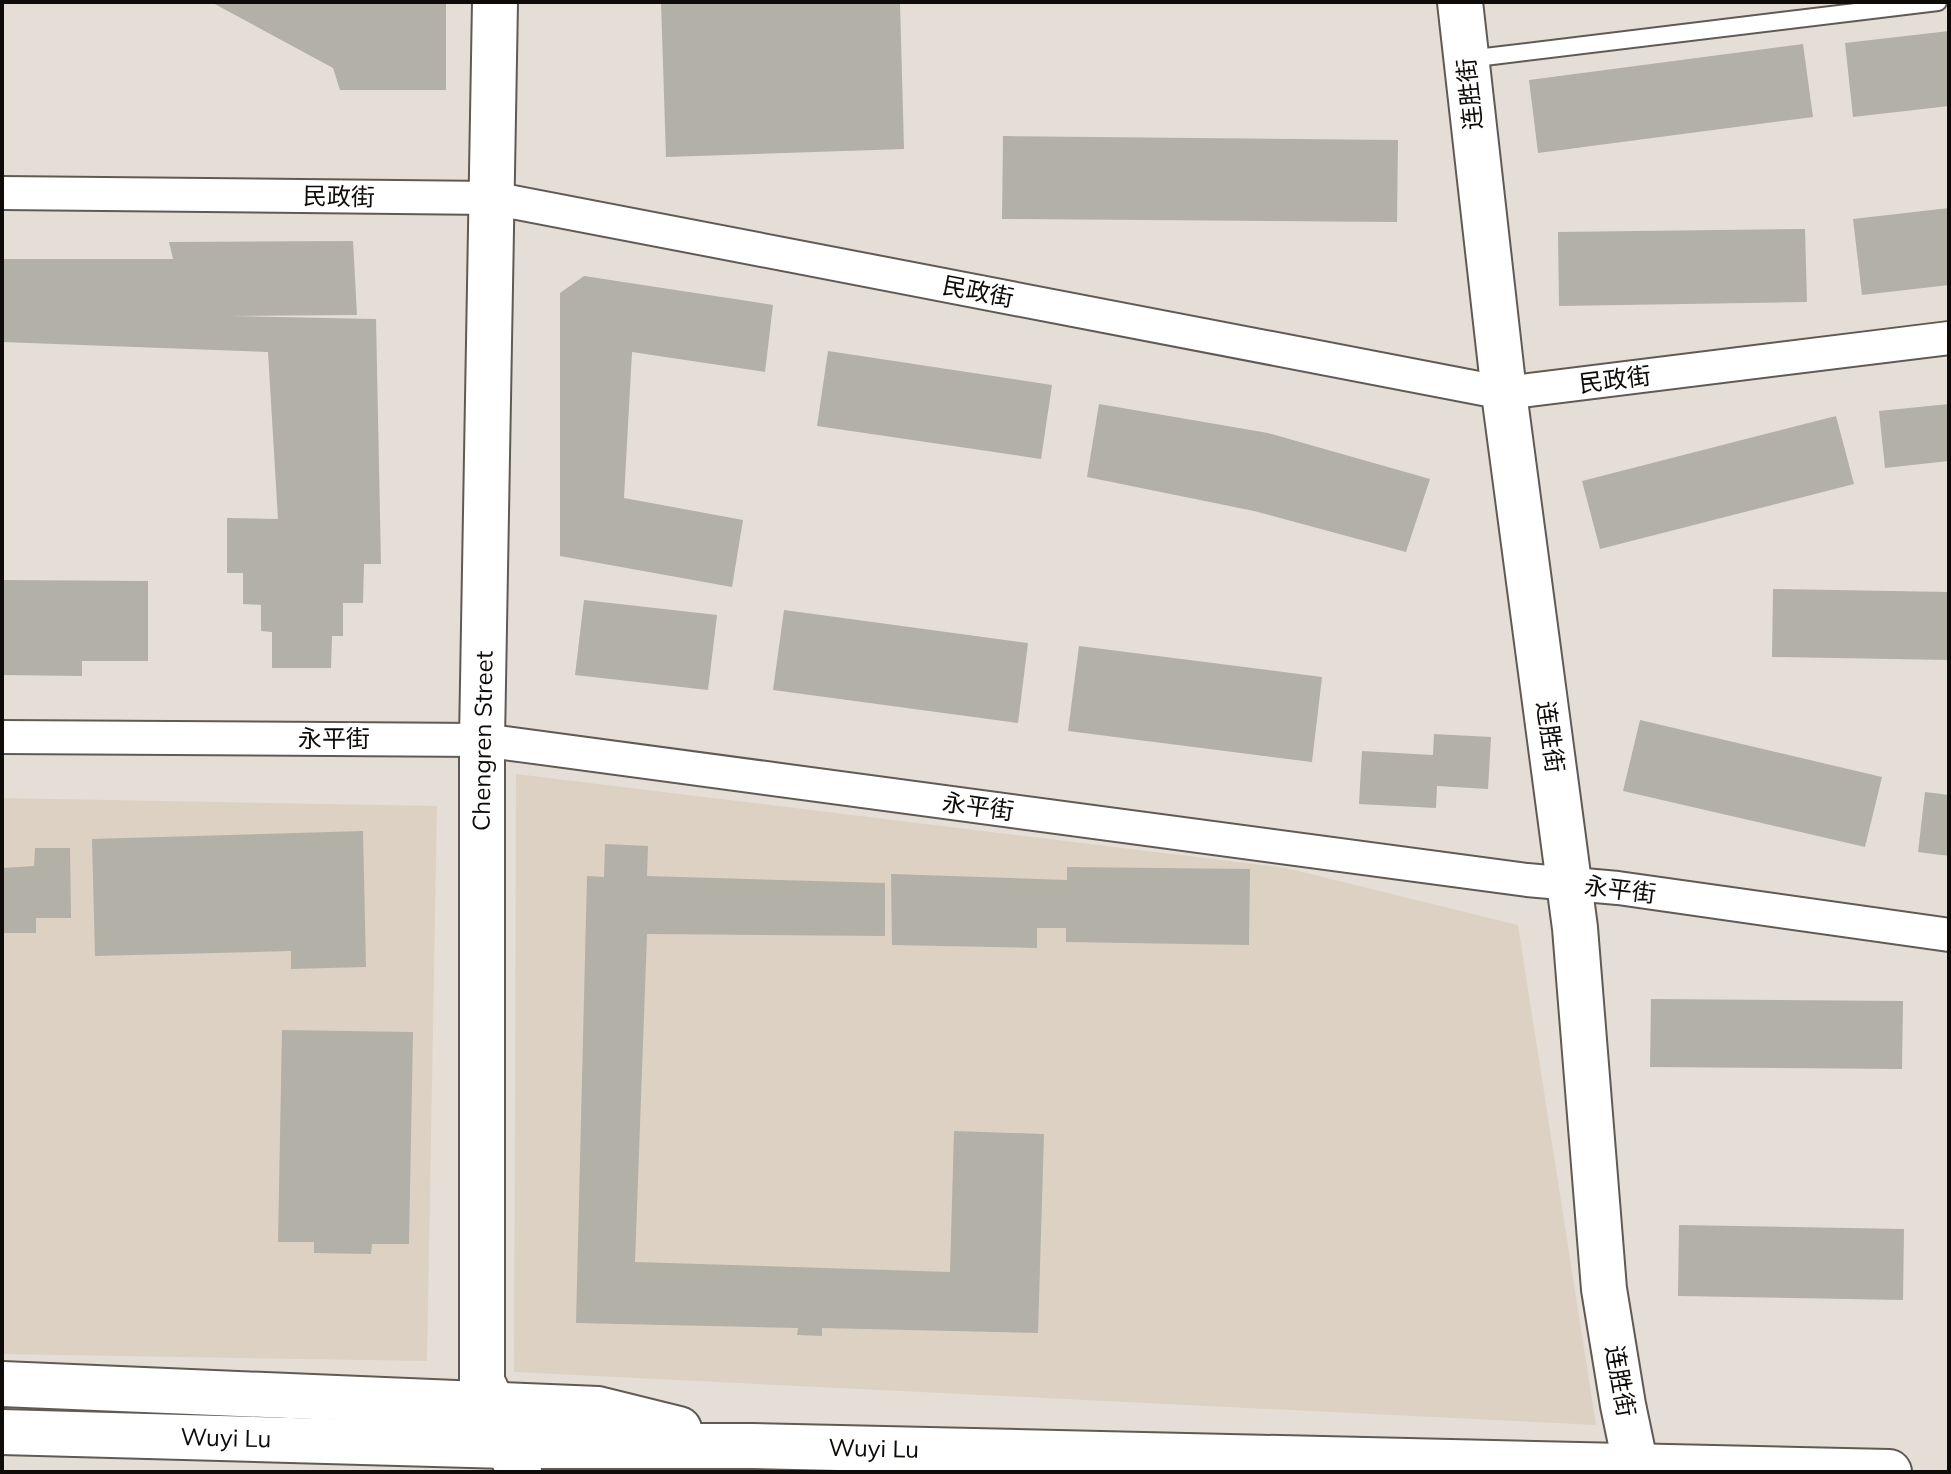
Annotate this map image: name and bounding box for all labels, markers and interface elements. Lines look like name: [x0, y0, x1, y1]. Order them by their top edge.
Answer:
street label: 连胜街: [1450, 57, 1488, 131]
street label: 民政街: [303, 180, 375, 212]
street label: 民政街: [940, 269, 1016, 313]
street label: 民政街: [1577, 360, 1652, 398]
street label: Chengren Street: [465, 651, 499, 831]
street label: 连胜街: [1531, 699, 1571, 775]
street label: 永平街: [298, 723, 370, 753]
street label: 永平街: [940, 786, 1016, 826]
street label: 永平街: [1583, 870, 1658, 908]
street label: 连胜街: [1600, 1343, 1642, 1419]
street label: Wuyi Lu: [180, 1421, 272, 1453]
street label: Wuyi Lu: [828, 1432, 920, 1464]

